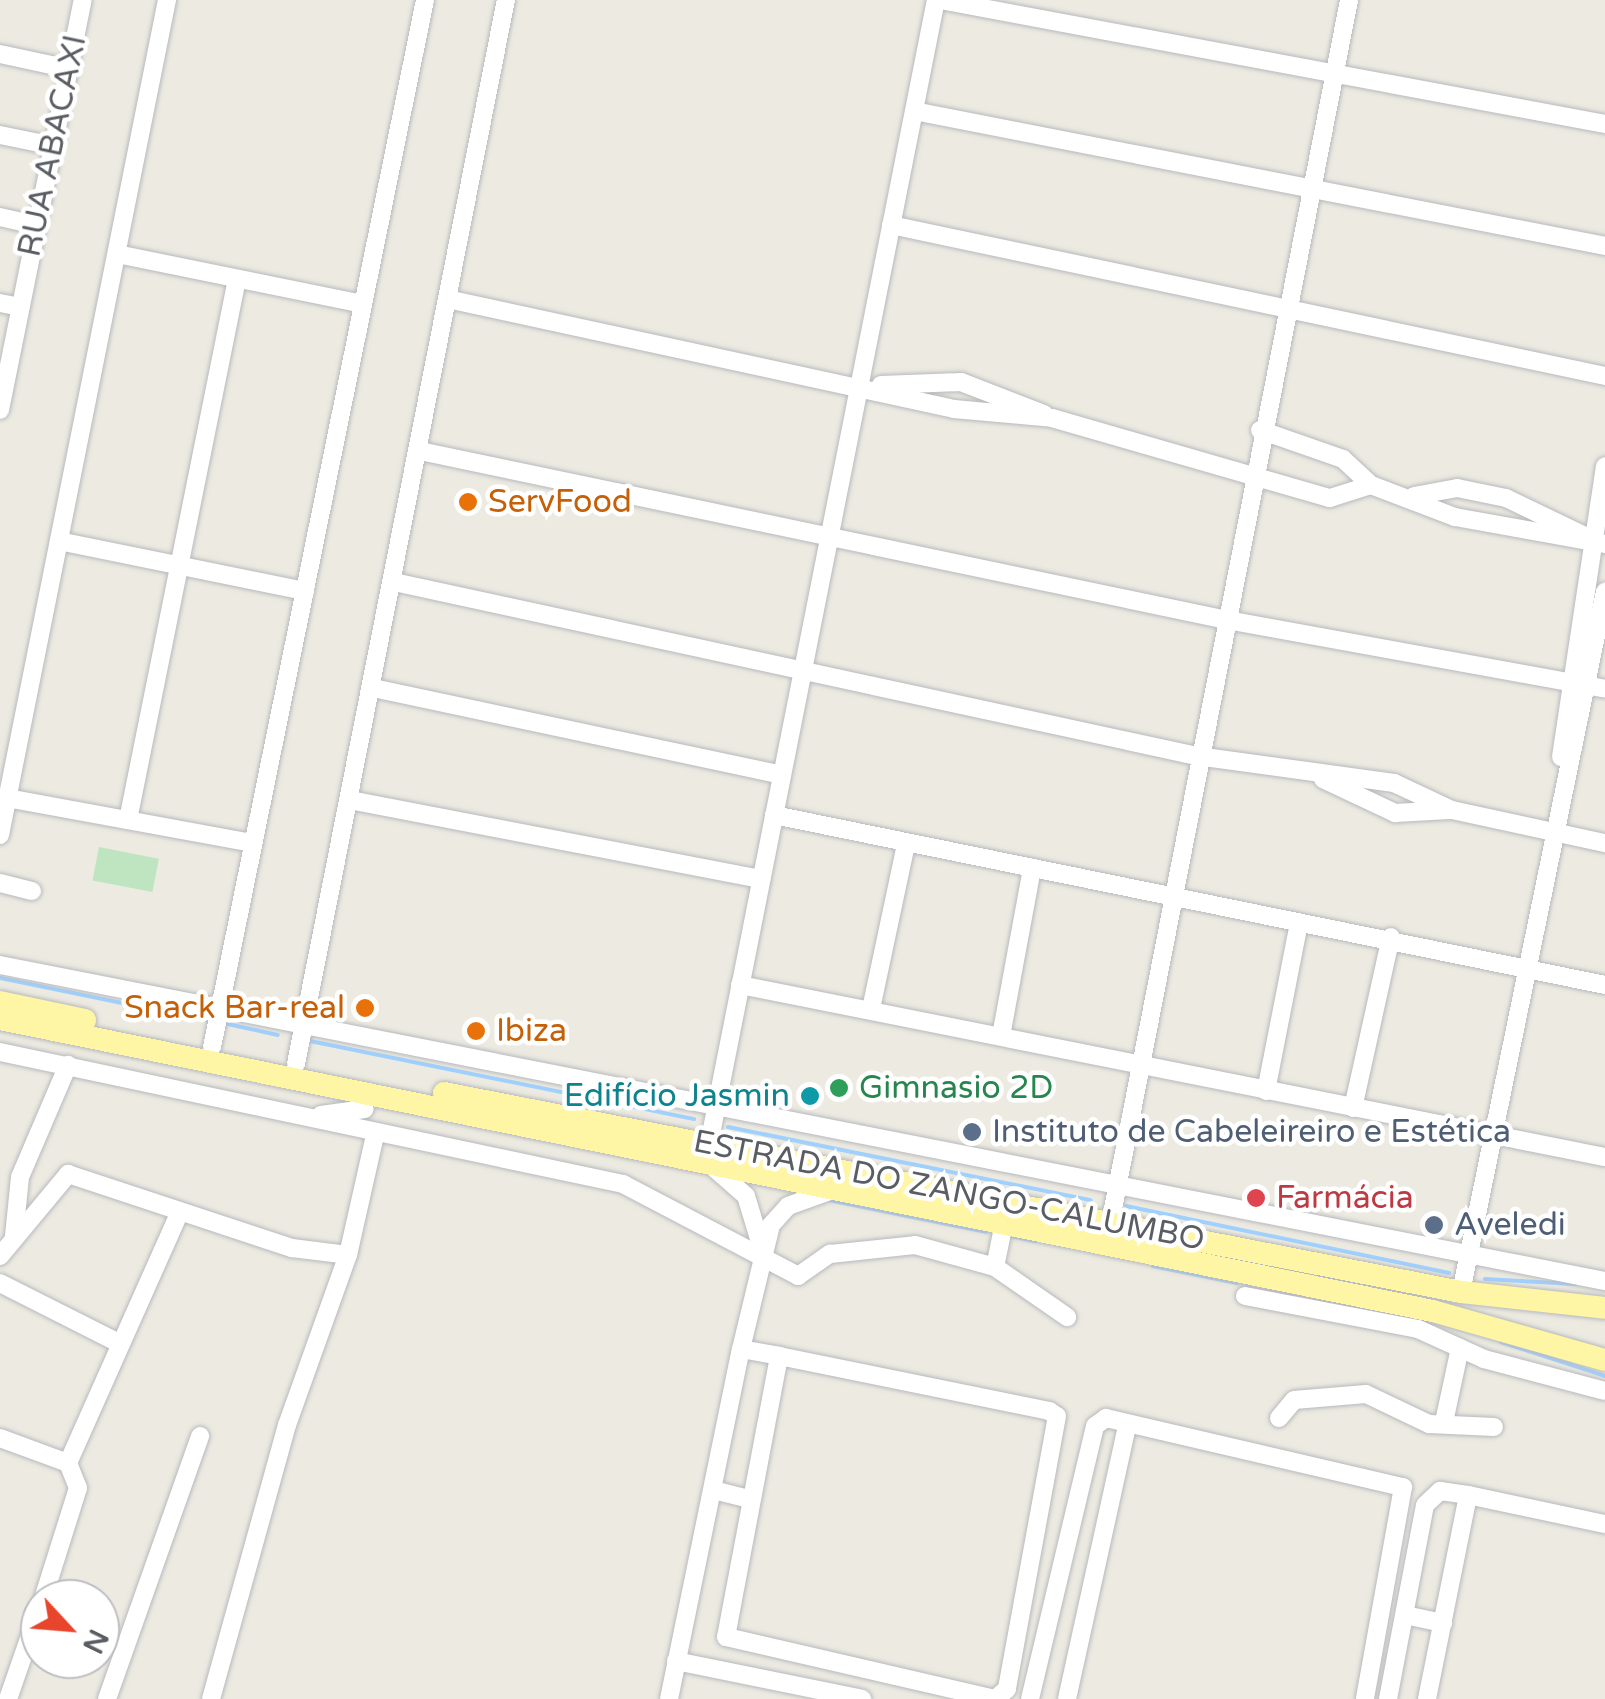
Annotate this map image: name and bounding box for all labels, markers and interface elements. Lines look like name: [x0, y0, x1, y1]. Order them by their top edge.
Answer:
street label: RUA ABACAXI: [11, 32, 95, 260]
place label: ServFood: [488, 483, 632, 521]
marker: ServFood: [457, 491, 479, 513]
place label: Snack Bar-real: [124, 989, 345, 1027]
marker: Snack Bar-real: [354, 997, 376, 1019]
place label: Ibiza: [496, 1012, 567, 1050]
marker: Ibiza: [465, 1020, 487, 1042]
place label: Gimnasio 2D: [859, 1069, 1053, 1107]
place label: Edifício Jasmin: [564, 1077, 790, 1115]
marker: Gimnasio 2D: [828, 1077, 850, 1099]
marker: Edifício Jasmin: [799, 1085, 821, 1107]
place label: Instituto de Cabeleireiro e Estética: [992, 1113, 1511, 1151]
marker: Instituto de Cabeleireiro e Estética: [961, 1121, 983, 1143]
street label: ESTRADA DO ZANGO-CALUMBO: [690, 1123, 1208, 1259]
place label: Farmácia: [1276, 1179, 1414, 1217]
marker: Farmácia: [1245, 1187, 1267, 1209]
place label: Aveledi: [1454, 1206, 1566, 1244]
marker: Aveledi: [1423, 1214, 1445, 1236]
north arrow: [20, 1579, 120, 1679]
text: N: [75, 1624, 115, 1659]

